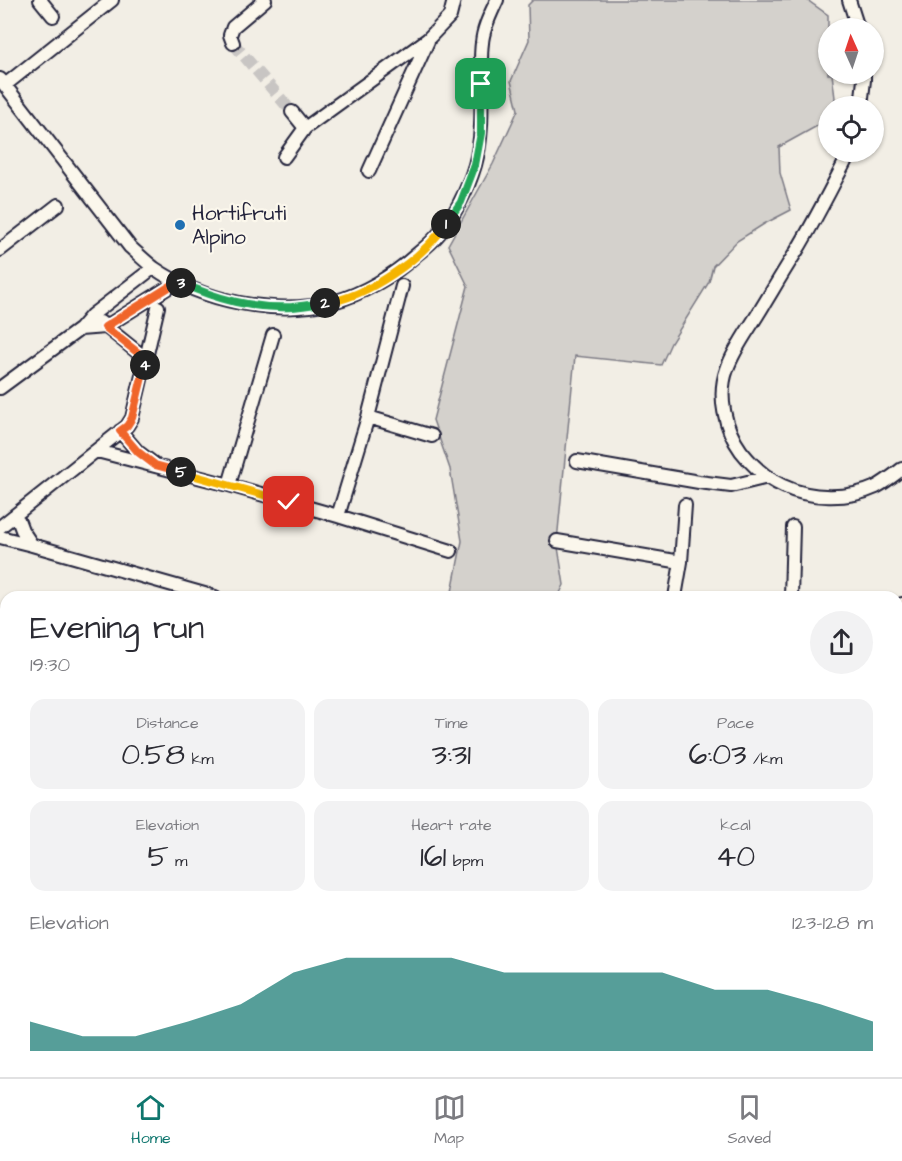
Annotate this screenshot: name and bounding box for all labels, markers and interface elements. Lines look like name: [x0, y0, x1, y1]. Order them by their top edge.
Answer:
north arrow: [818, 18, 884, 84]
map controls: [818, 18, 884, 162]
pin: [455, 58, 506, 109]
icon: arrive: [464, 67, 497, 100]
button: locate: [818, 96, 884, 162]
place label: Hortifruti Alpino: [192, 199, 286, 253]
pin: 1: [431, 209, 461, 239]
text: 1: [445, 213, 447, 235]
marker: Hortifruti Alpino: [173, 218, 187, 232]
pin: 3: [166, 268, 196, 298]
text: 3: [177, 272, 185, 294]
pin: 2: [310, 288, 340, 318]
text: 2: [320, 292, 330, 314]
pin: 4: [130, 350, 160, 380]
text: 4: [140, 354, 150, 376]
pin: 5: [166, 457, 196, 487]
text: 5: [175, 461, 187, 483]
pin: [263, 476, 314, 527]
icon: check: [272, 485, 305, 518]
text: Evening run: [30, 605, 204, 651]
button: share: [810, 611, 873, 674]
text: 19:30: [30, 651, 70, 679]
text: Distance: [136, 712, 199, 734]
text: Time: [435, 712, 468, 734]
text: Pace: [717, 712, 754, 734]
text: 0.58: [121, 734, 185, 776]
text: 3:31: [432, 734, 471, 776]
text: 6:03: [689, 734, 747, 776]
text: km: [185, 748, 214, 770]
text: /km: [747, 748, 782, 770]
text: Elevation: [136, 814, 199, 836]
text: Heart rate: [411, 814, 492, 836]
text: kcal: [720, 814, 751, 836]
text: 5: [147, 836, 169, 878]
text: 161: [420, 836, 446, 878]
text: 40: [716, 836, 755, 878]
text: m: [169, 850, 188, 872]
text: bpm: [446, 850, 483, 872]
text: Elevation: [30, 909, 109, 937]
text: 123–128 m: [792, 909, 873, 937]
tab: Home: [131, 1091, 171, 1149]
tab: Map: [433, 1091, 466, 1149]
tab: Saved: [727, 1091, 771, 1149]

